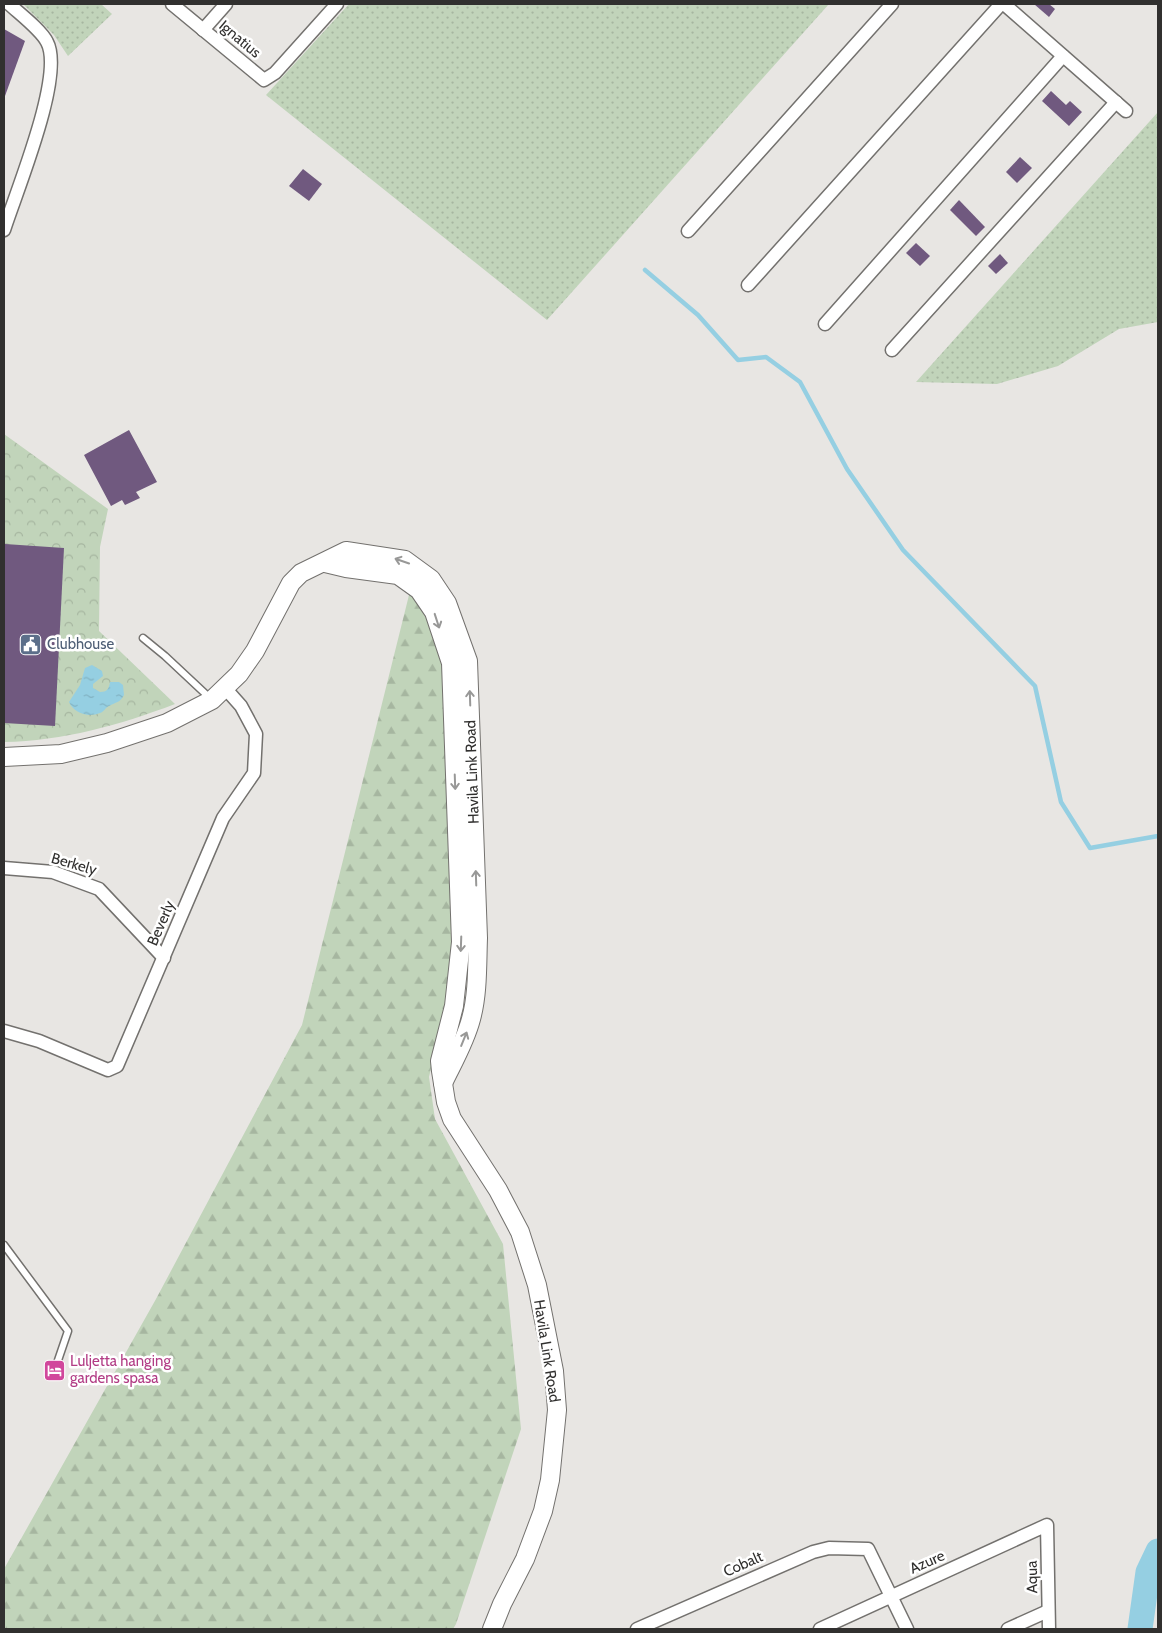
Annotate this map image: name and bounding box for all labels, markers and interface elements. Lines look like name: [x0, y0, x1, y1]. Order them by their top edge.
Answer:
street label: Ignatius: [216, 16, 264, 62]
one-way arrow: [395, 556, 410, 565]
one-way arrow: [433, 613, 442, 629]
public building icon: Clubhouse: [19, 632, 43, 656]
place label: Clubhouse: [47, 635, 114, 653]
one-way arrow: [465, 691, 474, 707]
street label: Havila Link Road: [461, 720, 483, 824]
one-way arrow: [451, 773, 460, 789]
street label: Berkely: [49, 849, 99, 879]
one-way arrow: [472, 871, 481, 887]
street label: Beverly: [143, 897, 179, 948]
one-way arrow: [456, 936, 465, 952]
one-way arrow: [460, 1032, 469, 1047]
street label: Havila Link Road: [530, 1298, 564, 1404]
place label: Luljetta hanging gardens spasa: [70, 1352, 171, 1387]
hotel icon: Luljetta hanging gardens spasa: [42, 1358, 66, 1382]
street label: Azure: [907, 1546, 948, 1578]
street label: Cobalt: [720, 1547, 766, 1581]
street label: Aqua: [1023, 1560, 1041, 1593]

